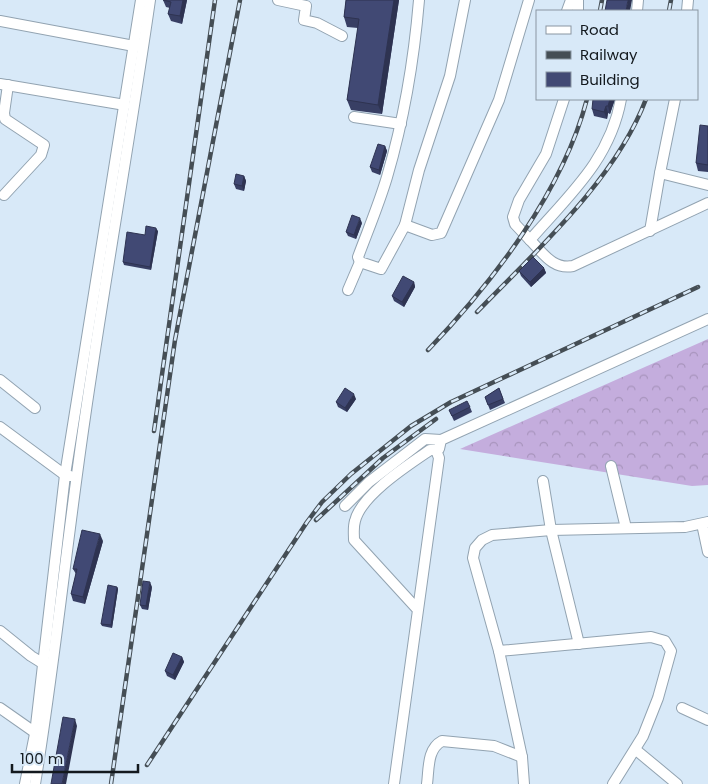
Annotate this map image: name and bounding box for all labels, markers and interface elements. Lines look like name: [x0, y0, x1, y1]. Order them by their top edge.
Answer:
legend: [536, 10, 698, 100]
text: Road: [580, 19, 619, 40]
text: Railway: [580, 44, 638, 65]
text: Building: [580, 69, 640, 90]
scale bar: [12, 742, 139, 774]
text: 100 m: [20, 748, 63, 769]

